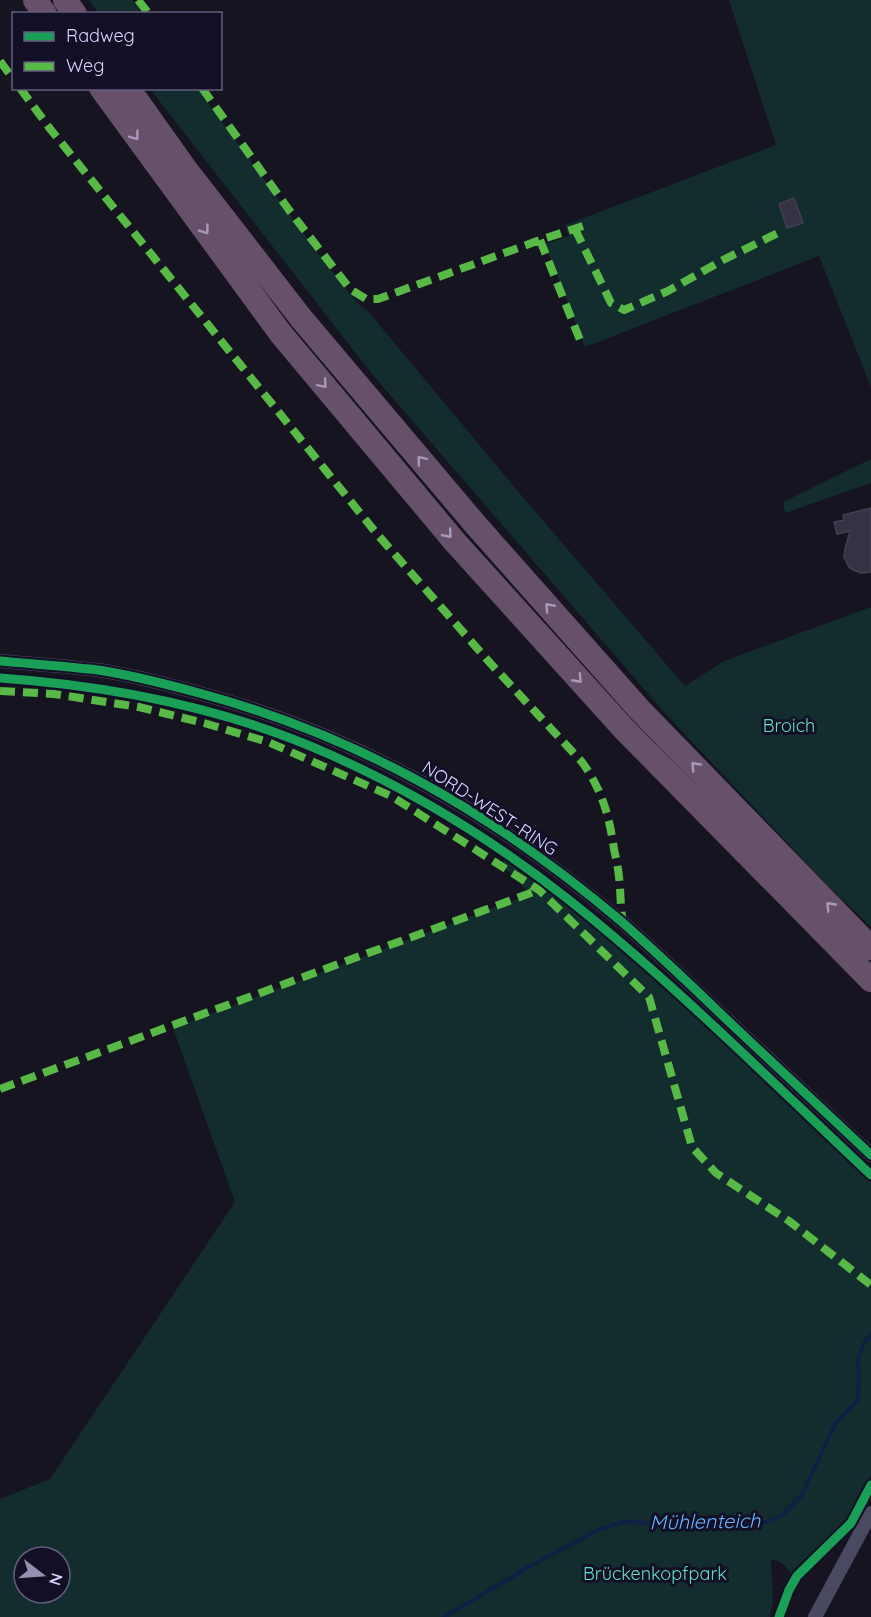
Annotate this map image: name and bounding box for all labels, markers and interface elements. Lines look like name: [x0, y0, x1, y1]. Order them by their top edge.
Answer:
legend: [12, 12, 222, 90]
text: Radweg: [66, 24, 135, 47]
text: Weg: [66, 54, 104, 77]
one-way arrow: [128, 129, 139, 140]
one-way arrow: [198, 223, 209, 234]
one-way arrow: [316, 377, 327, 388]
one-way arrow: [417, 456, 428, 467]
one-way arrow: [441, 528, 452, 539]
one-way arrow: [545, 603, 556, 614]
one-way arrow: [571, 672, 582, 683]
park label: Broich: [763, 714, 815, 737]
street label: NORD-WEST-RING: [418, 756, 562, 860]
one-way arrow: [691, 763, 702, 774]
one-way arrow: [827, 903, 838, 914]
water label: Mühlenteich: [650, 1508, 761, 1534]
north arrow: [12, 1545, 72, 1605]
park label: Brückenkopfpark: [583, 1562, 727, 1585]
text: N: [45, 1571, 68, 1588]

